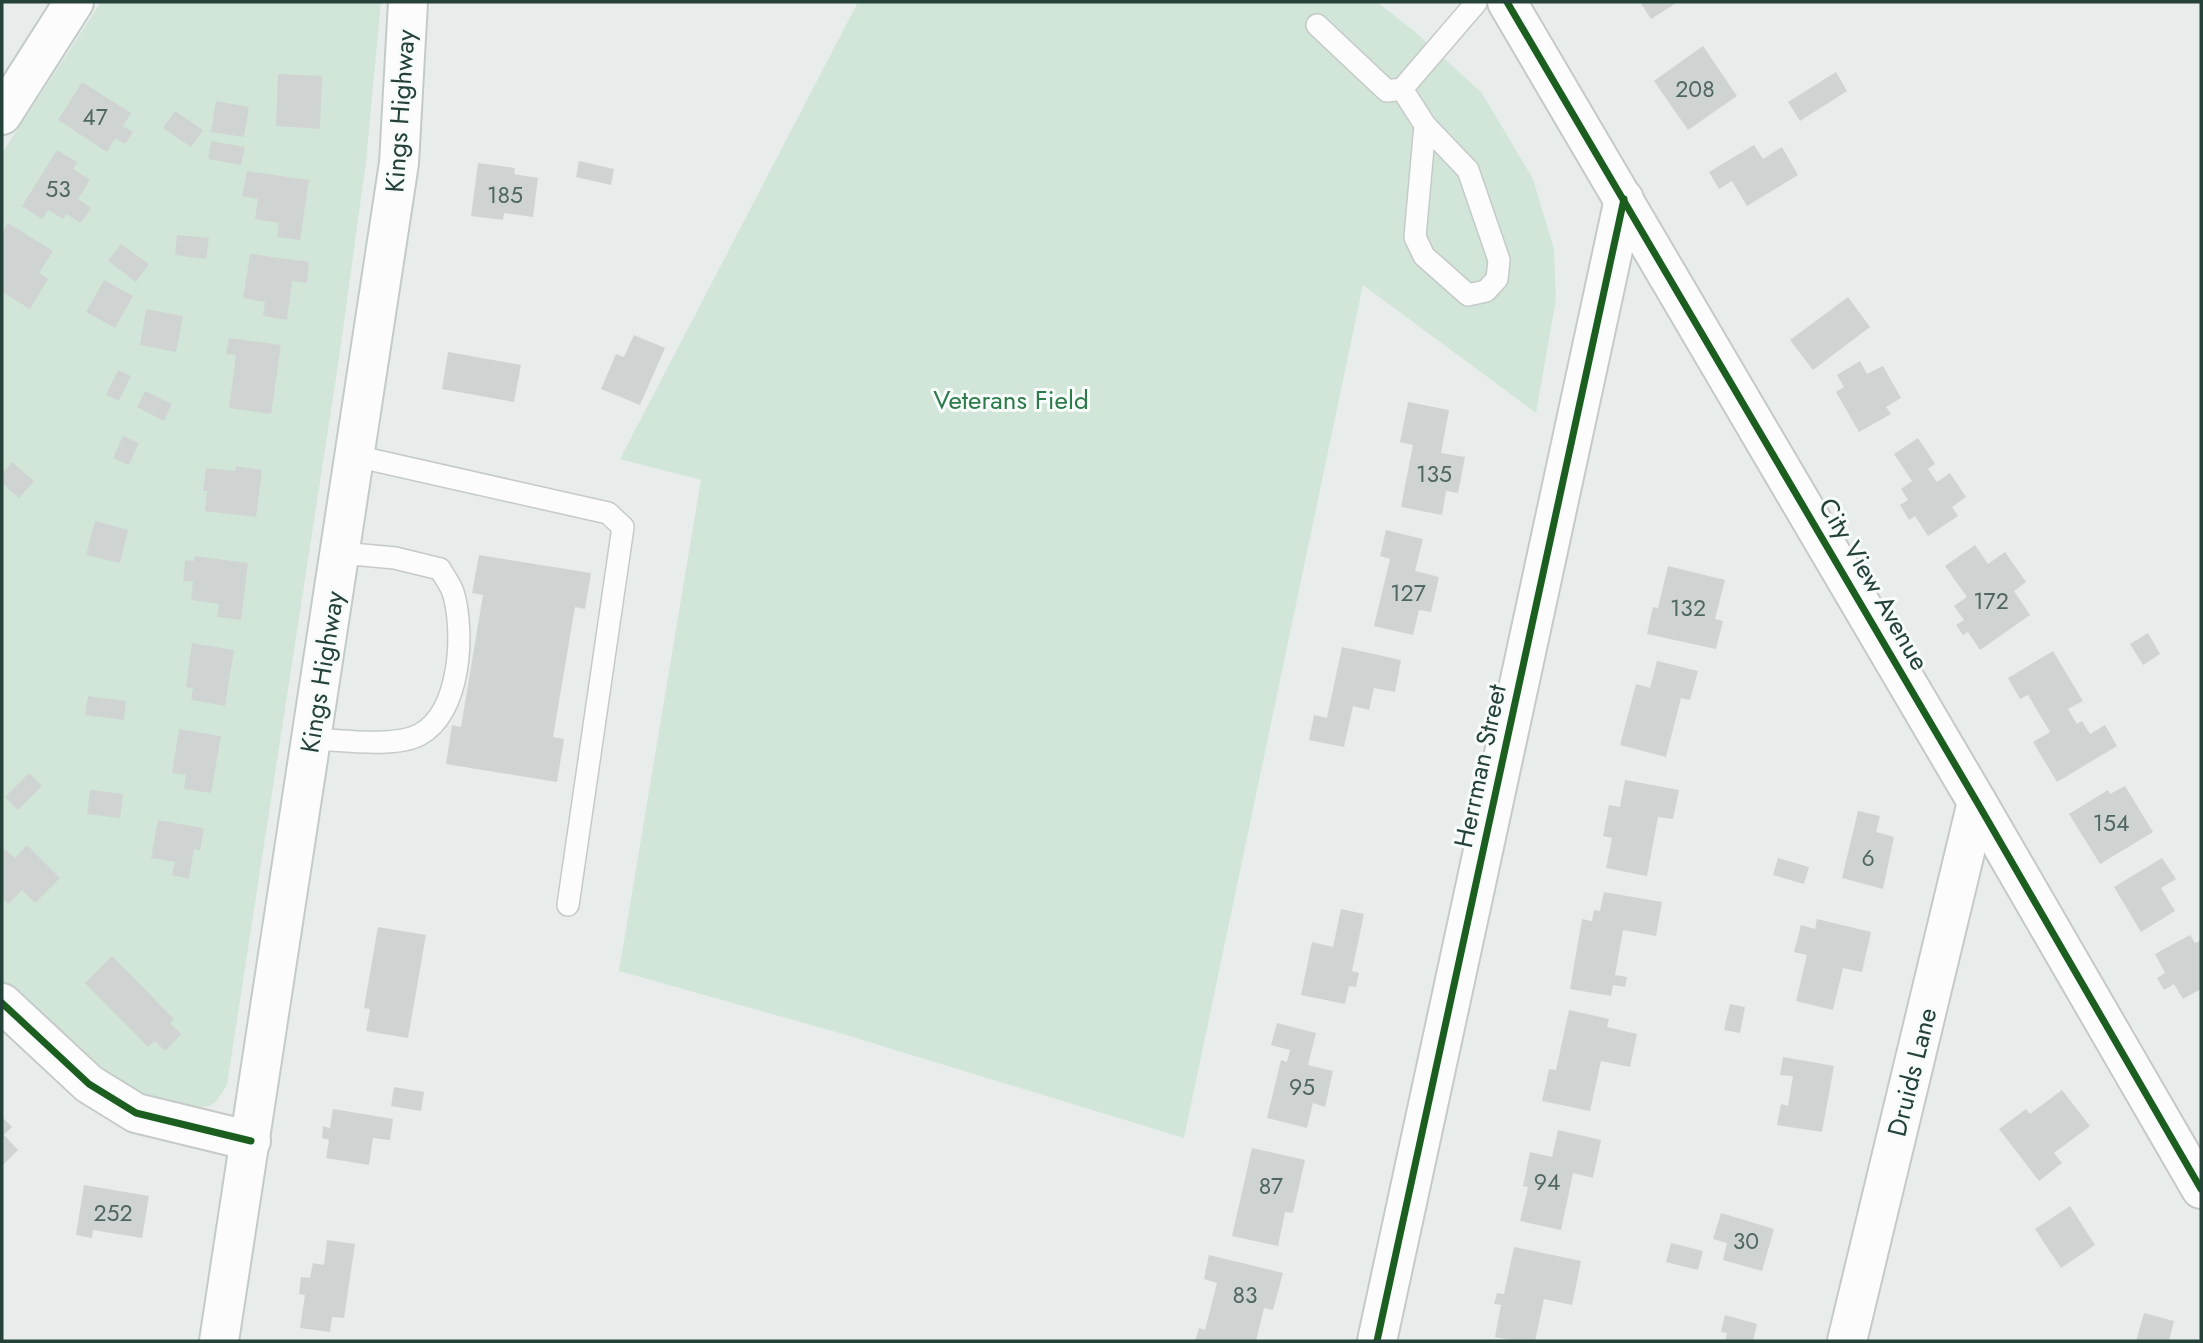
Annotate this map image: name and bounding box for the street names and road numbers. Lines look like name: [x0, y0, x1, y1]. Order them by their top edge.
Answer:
street label: Kings Highway: [375, 28, 425, 194]
street label: City View Avenue: [1809, 491, 1939, 677]
street label: Kings Highway: [290, 588, 354, 756]
street label: Herrman Street: [1444, 680, 1516, 851]
street label: Druids Lane: [1878, 1004, 1946, 1140]

